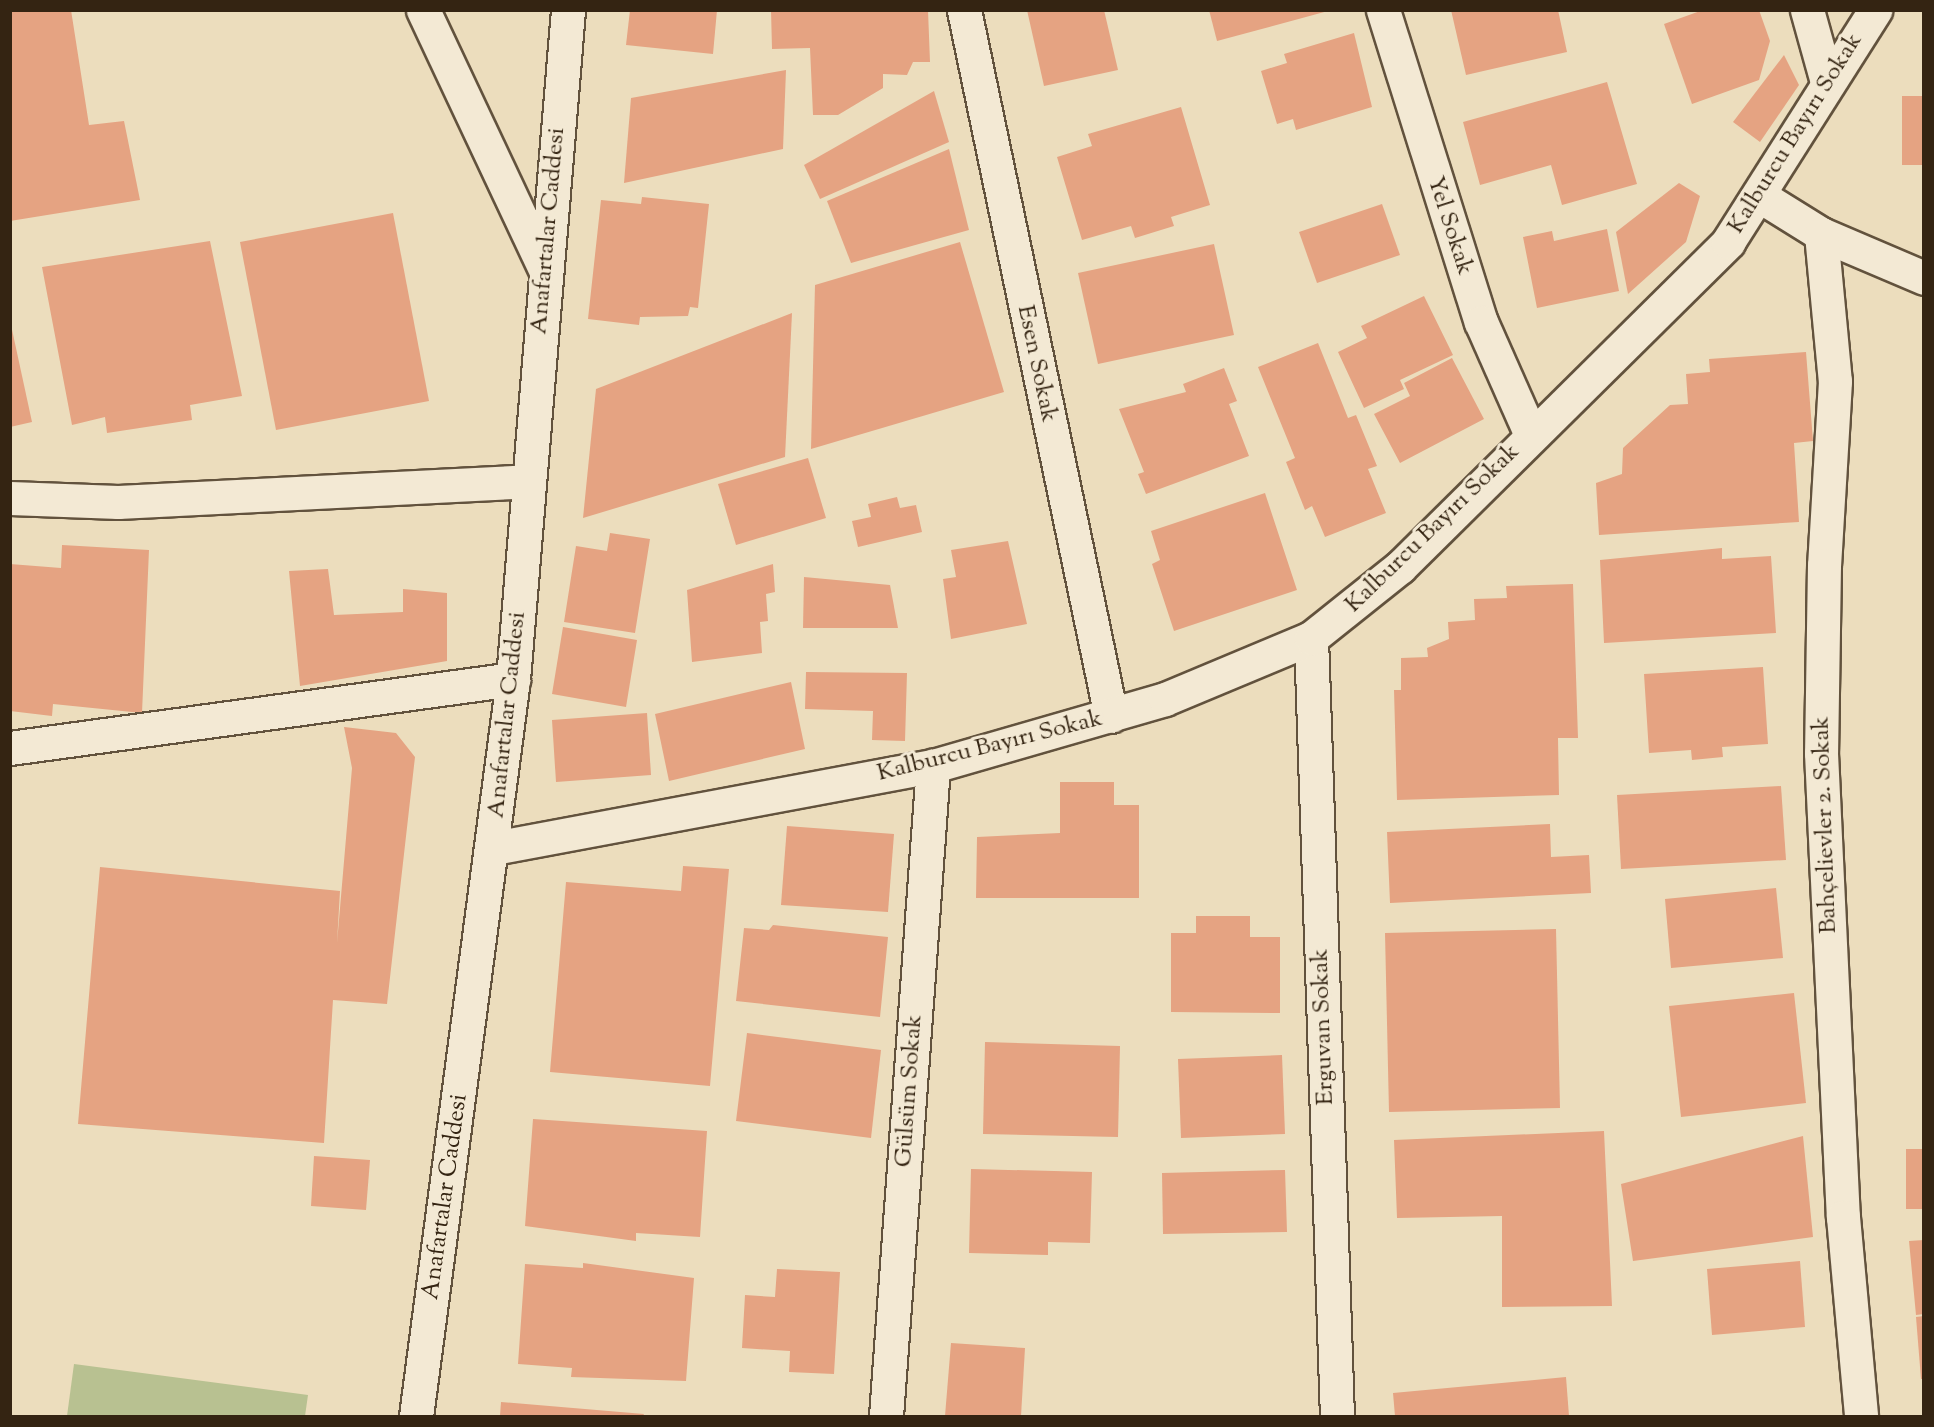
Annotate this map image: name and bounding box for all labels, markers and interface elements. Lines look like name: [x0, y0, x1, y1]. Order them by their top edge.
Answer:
street label: Kalburcu Bayırı Sokak: [1723, 28, 1869, 240]
street label: Anafartalar Caddesi: [526, 126, 572, 336]
street label: Yel Sokak: [1420, 173, 1478, 279]
street label: Esen Sokak: [1010, 303, 1062, 425]
street label: Kalburcu Bayırı Sokak: [1340, 438, 1526, 620]
street label: Anafartalar Caddesi: [483, 610, 533, 820]
street label: Kalburcu Bayırı Sokak: [874, 705, 1106, 789]
street label: Bahçelievler 2. Sokak: [1808, 716, 1844, 934]
street label: Erguvan Sokak: [1307, 948, 1341, 1106]
street label: Gülsüm Sokak: [890, 1014, 930, 1168]
street label: Anafartalar Caddesi: [417, 1092, 475, 1302]

